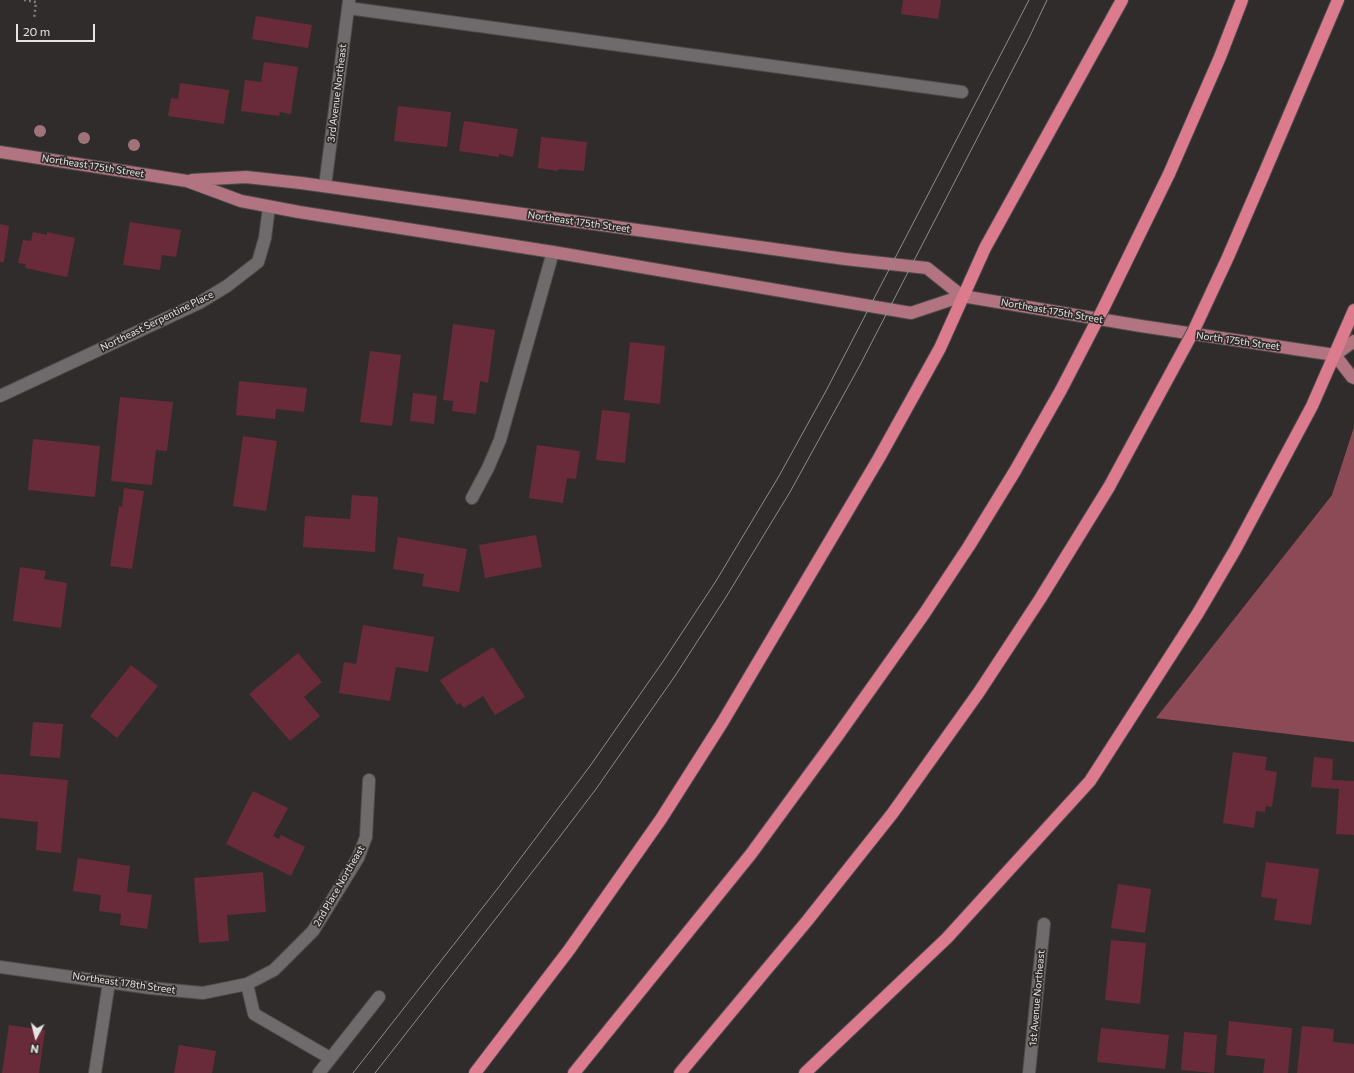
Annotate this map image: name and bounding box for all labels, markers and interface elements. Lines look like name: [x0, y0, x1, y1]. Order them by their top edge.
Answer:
scale bar: [18, 16, 97, 42]
text: 20 m: [23, 24, 50, 38]
street label: 3rd Avenue Northeast: [325, 43, 349, 143]
street label: Northeast 175th Street: [41, 152, 145, 180]
street label: Northeast 175th Street: [527, 209, 631, 235]
street label: Northeast Serpentine Place: [99, 288, 215, 354]
street label: Northeast 175th Street: [1000, 296, 1104, 326]
street label: North 175th Street: [1195, 329, 1281, 353]
street label: 2nd Place Northeast: [311, 843, 367, 929]
street label: 1st Avenue Northeast: [1027, 949, 1047, 1047]
street label: Northeast 178th Street: [72, 970, 176, 996]
north arrow: [16, 1017, 56, 1057]
text: N: [30, 1042, 39, 1056]

